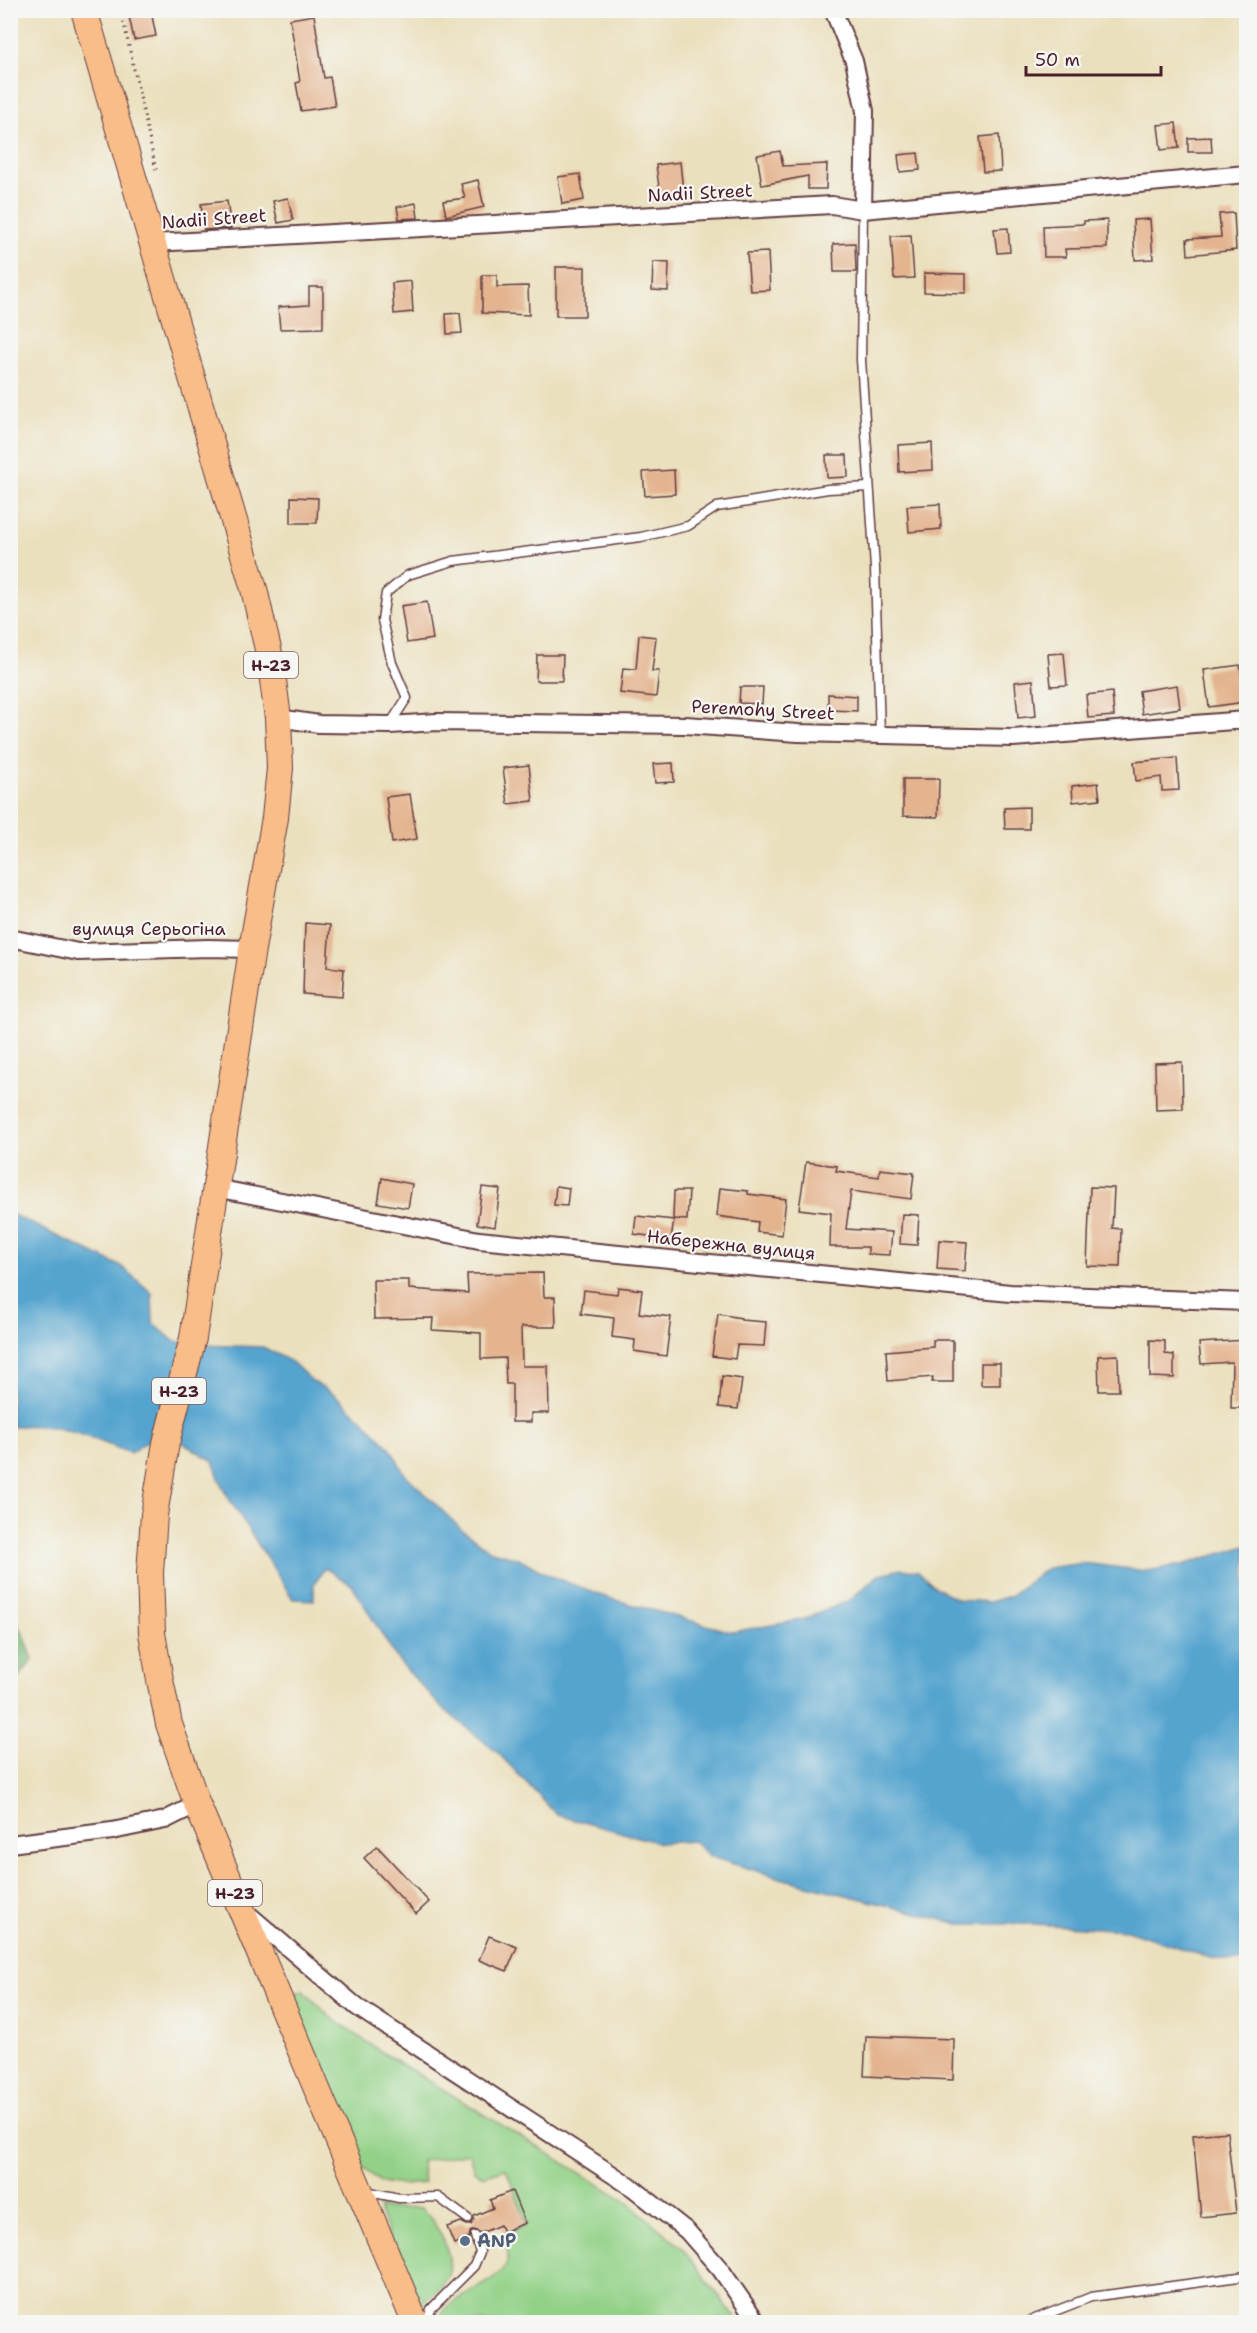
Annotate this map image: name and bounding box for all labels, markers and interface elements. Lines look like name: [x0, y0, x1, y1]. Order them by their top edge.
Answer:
scale bar: [1026, 39, 1161, 77]
text: 50 m: [1035, 48, 1080, 72]
street label: Nadii Street: [647, 178, 753, 208]
street label: Nadii Street: [161, 203, 267, 235]
road number: Н-23: [244, 652, 298, 678]
street label: Peremohy Street: [691, 694, 835, 726]
street label: вулиця Серьогіна: [72, 917, 226, 941]
street label: Набережна вулиця: [646, 1224, 816, 1266]
road number: Н-23: [152, 1378, 206, 1404]
road number: Н-23: [208, 1880, 262, 1906]
place label: ANP: [477, 2229, 516, 2253]
marker: ANP: [458, 2234, 472, 2248]

